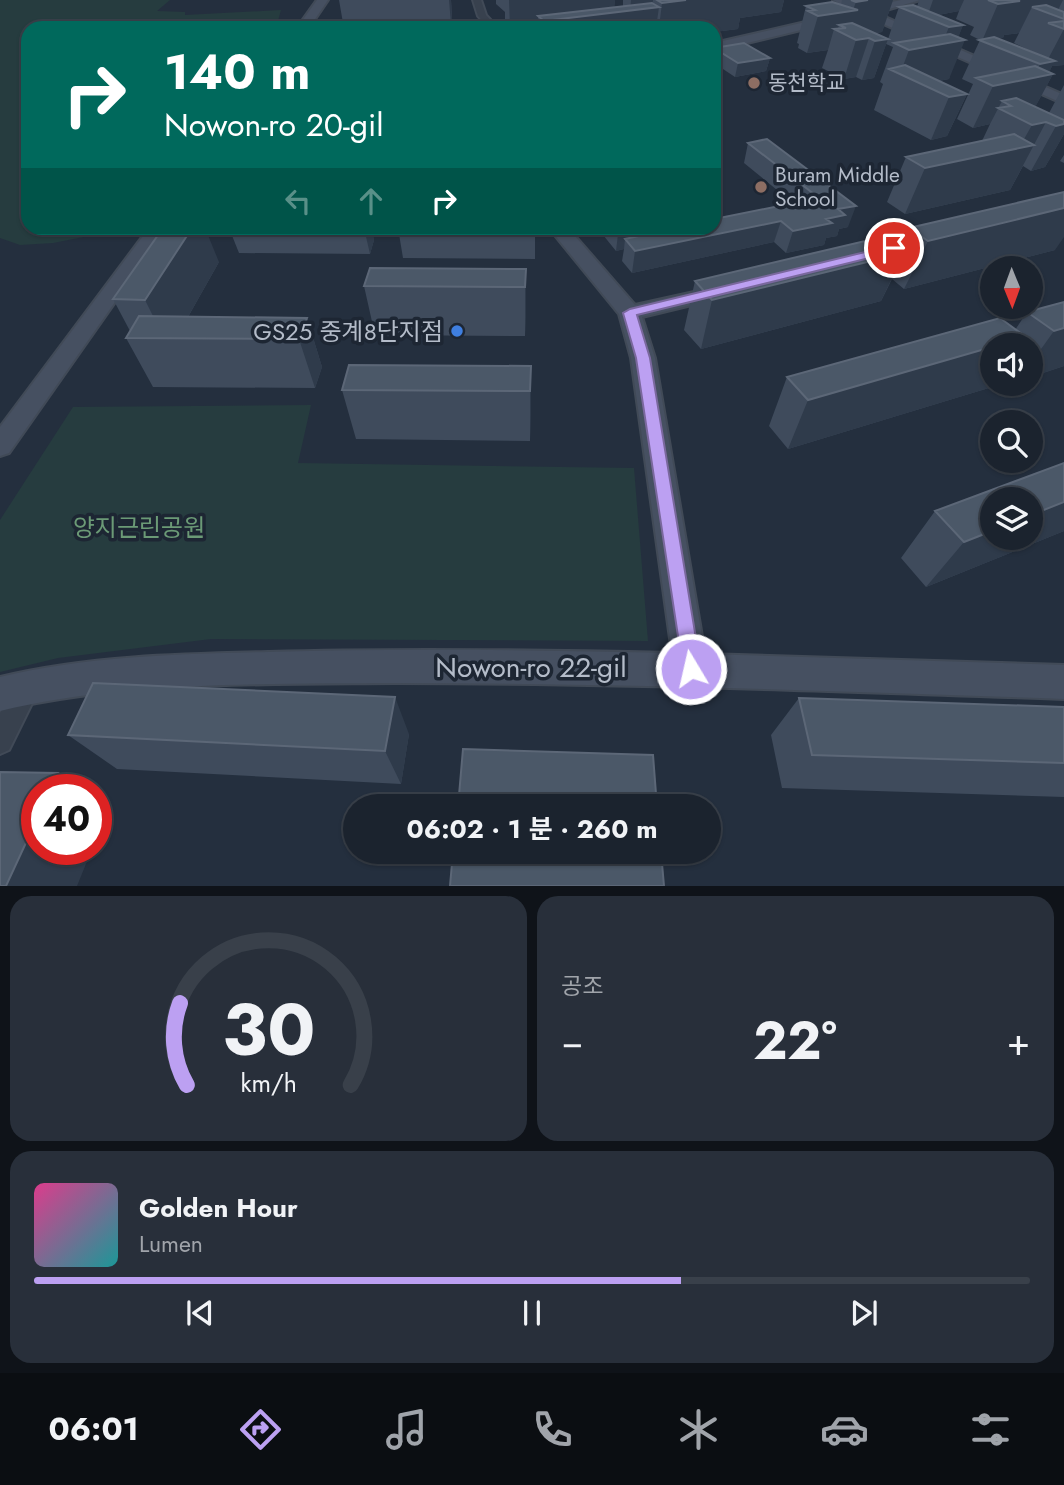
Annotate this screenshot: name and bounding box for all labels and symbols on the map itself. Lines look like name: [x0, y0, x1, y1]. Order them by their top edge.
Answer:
place label: 동천학교: [768, 68, 845, 98]
marker: 동천학교: [746, 75, 762, 91]
place label: Buram Middle School: [775, 160, 900, 214]
marker: Buram Middle School: [753, 179, 769, 195]
pin: [864, 218, 924, 278]
north arrow: [980, 256, 1043, 318]
place label: GS25 중계8단지점: [253, 314, 443, 349]
marker: GS25 중계8단지점: [449, 323, 465, 339]
park label: 양지근린공원: [73, 510, 205, 545]
position arrow: [654, 632, 728, 706]
street label: Nowon-ro 22-gil: [435, 647, 627, 688]
speed limit sign: 40: [21, 774, 112, 865]

